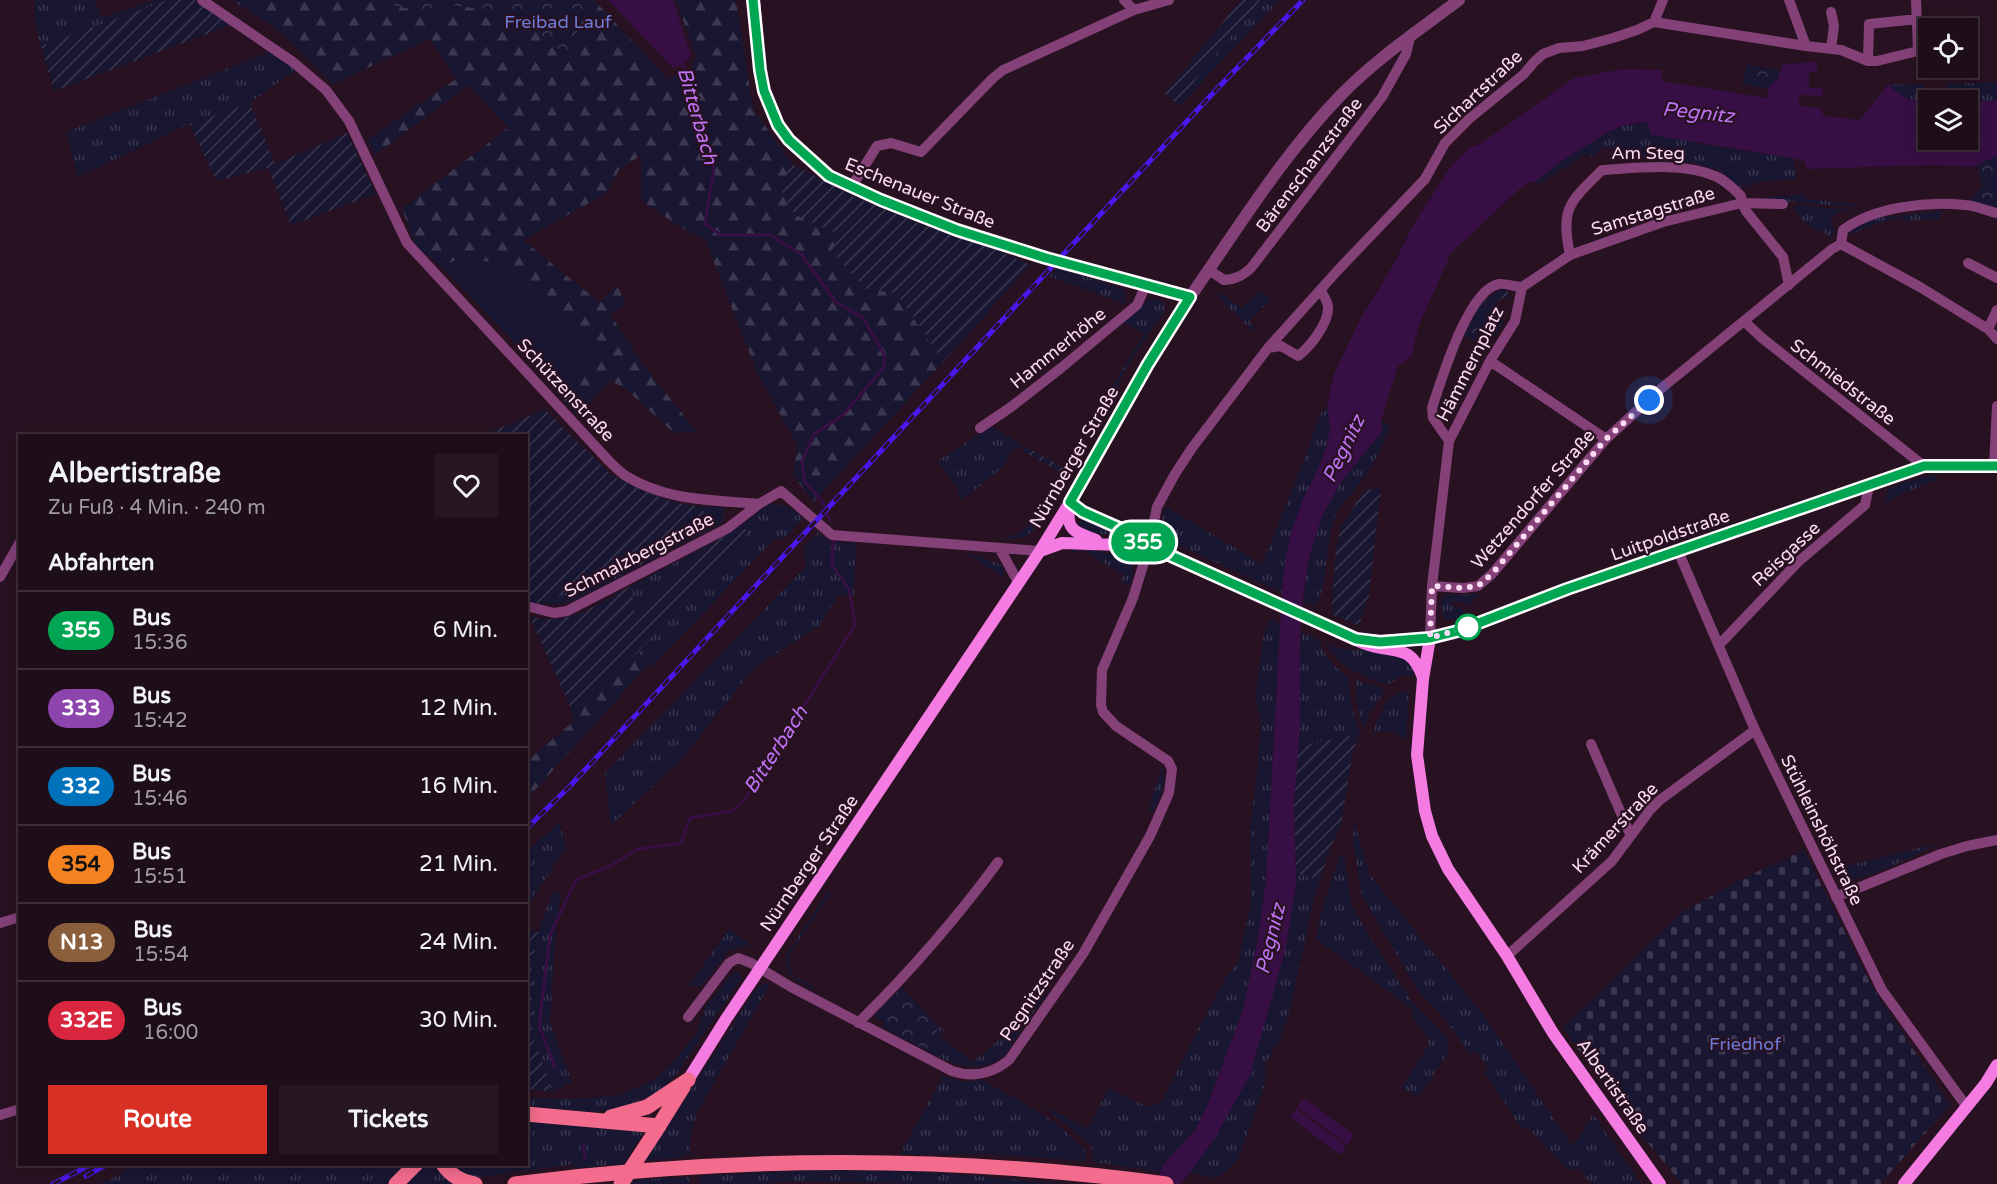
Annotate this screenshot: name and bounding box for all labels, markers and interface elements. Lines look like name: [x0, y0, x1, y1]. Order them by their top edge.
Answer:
park label: Freibad Lauf: [504, 11, 612, 33]
map controls: [1918, 18, 1978, 150]
button: locate: [1918, 18, 1978, 78]
street label: Sichartstraße: [1429, 45, 1527, 139]
water label: Bitterbach: [672, 65, 722, 168]
button: layers: [1918, 90, 1978, 150]
street label: Bärenschanzstraße: [1251, 93, 1367, 237]
water label: Pegnitz: [1661, 97, 1737, 129]
street label: Am Steg: [1611, 142, 1685, 164]
street label: Eschenauer Straße: [842, 153, 998, 233]
street label: Samstagstraße: [1588, 182, 1718, 240]
street label: Hammerhöhe: [1006, 303, 1110, 393]
street label: Hämmernplatz: [1432, 303, 1509, 425]
street label: Schützenstraße: [513, 334, 619, 446]
street label: Schmiedstraße: [1786, 334, 1900, 430]
street label: Nürnberger Straße: [1024, 382, 1124, 532]
your location: [1634, 385, 1664, 415]
water label: Pegnitz: [1317, 410, 1371, 487]
street label: Wetzendorfer Straße: [1466, 425, 1600, 573]
button: heart: [435, 454, 498, 517]
text: Albertistraße: [48, 456, 221, 490]
text: Zu Fuß · 4 Min. · 240 m: [48, 496, 266, 520]
street label: Luitpoldstraße: [1608, 504, 1732, 566]
street label: Schmalzbergstraße: [561, 508, 717, 602]
street label: Reisgasse: [1747, 517, 1825, 591]
line badge: 355: [1108, 522, 1178, 562]
text: 355: [1123, 530, 1163, 555]
text: Abfahrten: [48, 550, 154, 576]
text: Bus: [132, 605, 171, 631]
unlabelled marker: [1455, 614, 1481, 640]
text: 6 Min.: [433, 617, 498, 643]
text: 355: [61, 618, 101, 643]
text: 15:36: [132, 631, 187, 655]
text: Bus: [132, 683, 171, 709]
text: 12 Min.: [419, 695, 498, 721]
text: 333: [61, 696, 101, 721]
water label: Bitterbach: [739, 701, 814, 798]
text: 15:42: [132, 709, 187, 733]
street label: Stühleinshöhstraße: [1776, 751, 1868, 909]
text: Bus: [132, 761, 171, 787]
text: 16 Min.: [419, 773, 498, 799]
text: 332: [61, 774, 101, 799]
street label: Krämerstraße: [1567, 778, 1663, 878]
text: 15:46: [132, 787, 187, 811]
street label: Nürnberger Straße: [755, 791, 863, 935]
text: Bus: [132, 839, 171, 865]
text: 21 Min.: [419, 851, 498, 877]
text: 354: [61, 852, 101, 877]
text: 15:51: [132, 865, 187, 889]
water label: Pegnitz: [1251, 899, 1292, 977]
text: Bus: [133, 917, 172, 943]
text: 24 Min.: [419, 929, 498, 955]
text: N13: [60, 930, 103, 955]
street label: Pegnitzstraße: [995, 935, 1079, 1045]
text: 15:54: [133, 943, 189, 967]
text: Bus: [143, 995, 182, 1021]
text: 30 Min.: [419, 1007, 498, 1033]
text: 332E: [60, 1008, 113, 1033]
text: 16:00: [143, 1021, 198, 1045]
park label: Friedhof: [1709, 1033, 1781, 1055]
street label: Albertistraße: [1572, 1034, 1654, 1138]
button: Route: [48, 1085, 267, 1154]
button: Tickets: [279, 1085, 498, 1154]

